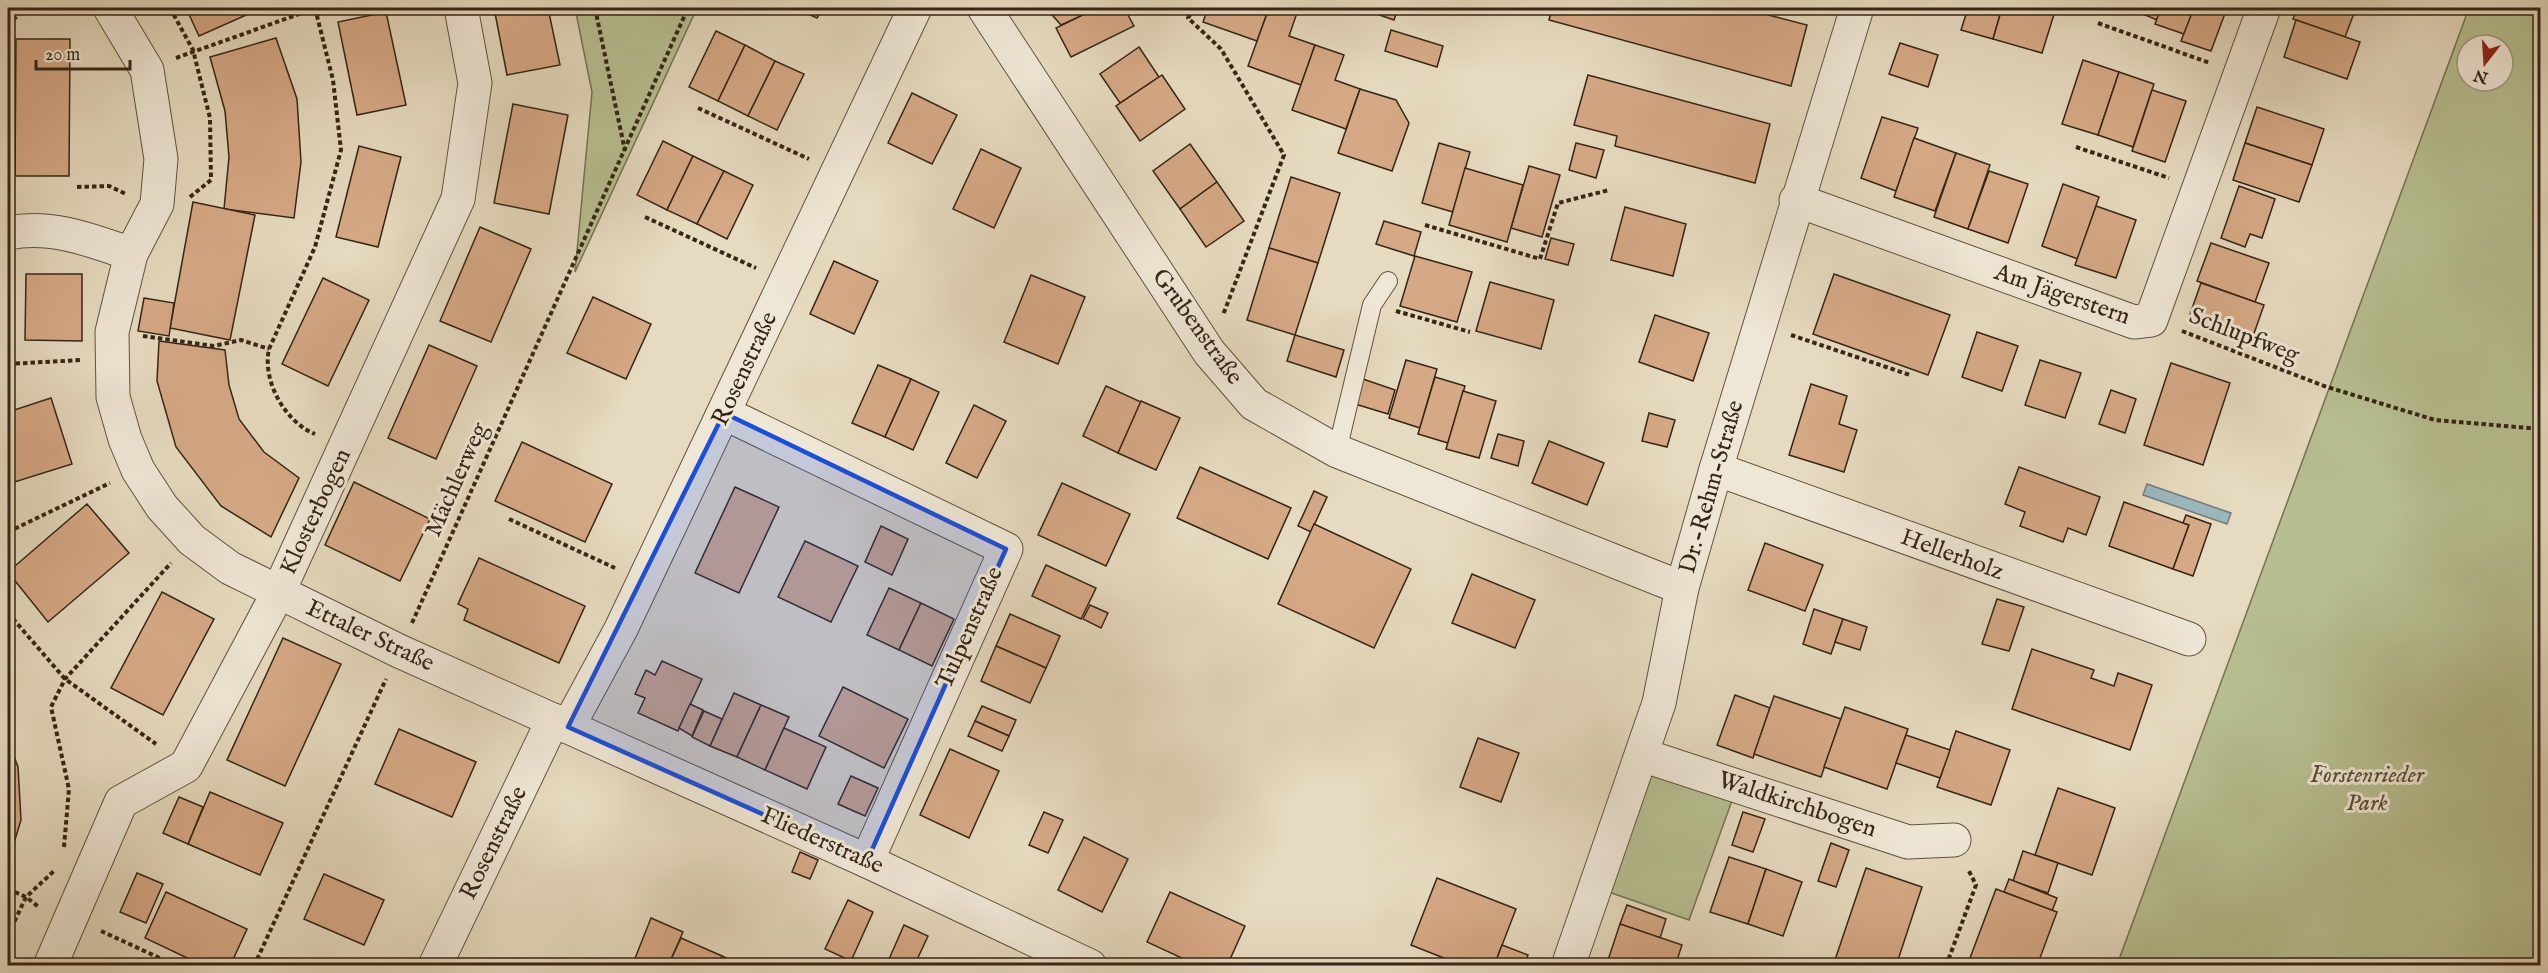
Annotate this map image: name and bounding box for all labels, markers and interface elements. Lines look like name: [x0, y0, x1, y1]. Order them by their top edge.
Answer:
scale bar: [36, 33, 130, 71]
north arrow: [2455, 33, 2515, 93]
text: 20 m: [45, 44, 80, 67]
text: N: [2472, 64, 2492, 87]
street label: Am Jägerstern: [1989, 257, 2134, 333]
street label: Grubenstraße: [1144, 263, 1250, 391]
street label: Schlupfweg: [2184, 301, 2304, 372]
street label: Rosenstraße: [705, 307, 785, 431]
street label: Dr.-Rehm-Straße: [1672, 397, 1752, 577]
street label: Mächlerweg: [418, 417, 496, 542]
street label: Klosterbogen: [273, 444, 359, 580]
street label: Hellerholz: [1896, 522, 2008, 588]
street label: Tulpenstraße: [929, 562, 1011, 694]
street label: Ettaler Straße: [301, 593, 439, 679]
park label: Forstenrieder Park: [2310, 760, 2426, 819]
street label: Waldkirchbogen: [1714, 765, 1880, 845]
street label: Rosenstraße: [453, 781, 535, 905]
street label: Fliederstraße: [756, 800, 888, 882]

